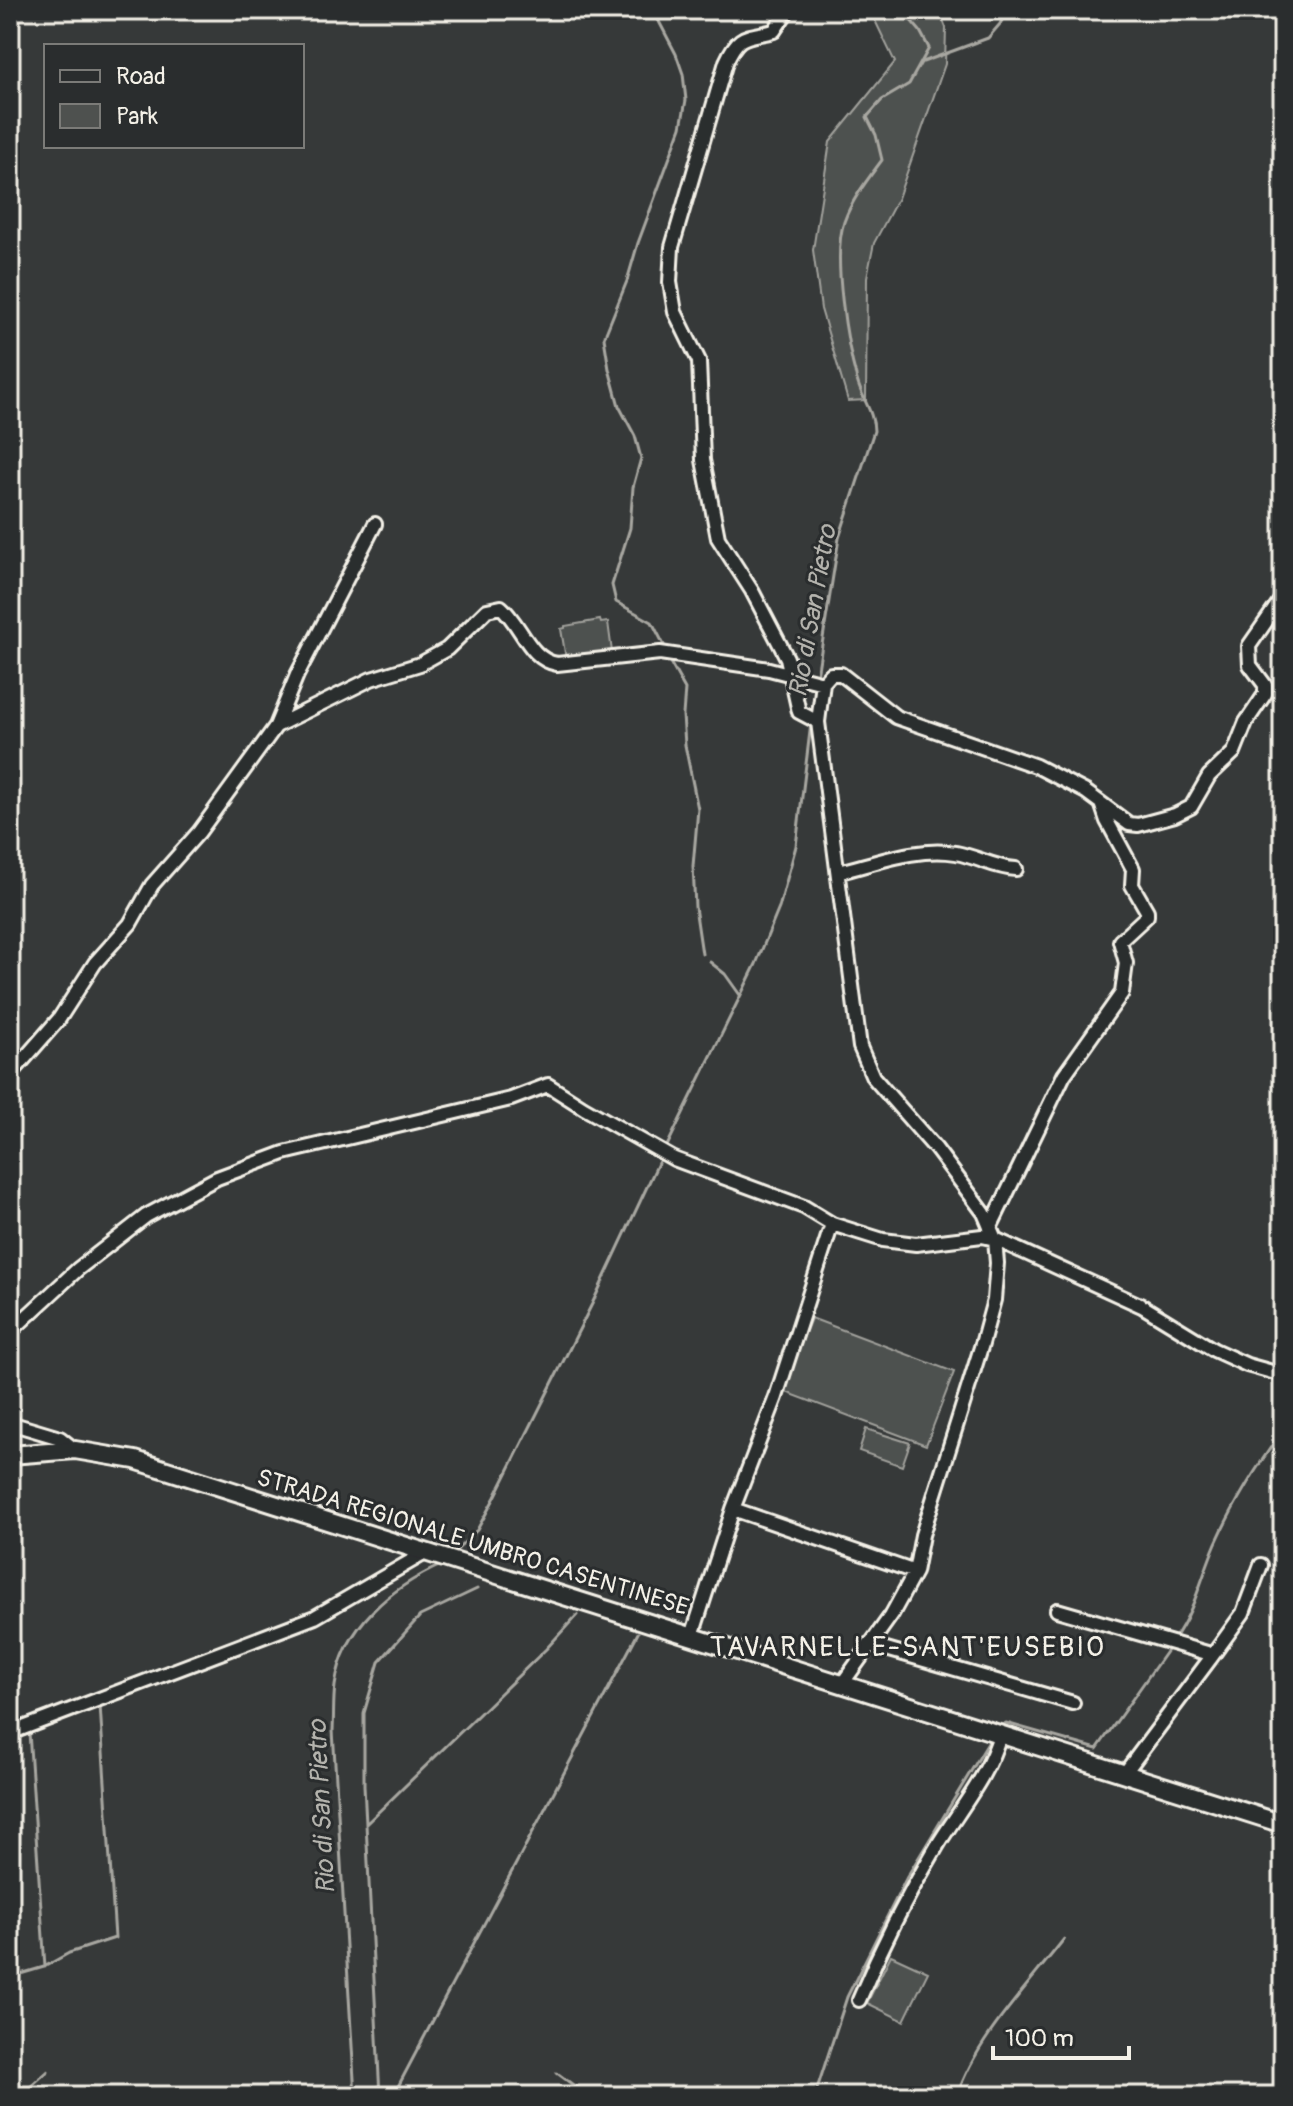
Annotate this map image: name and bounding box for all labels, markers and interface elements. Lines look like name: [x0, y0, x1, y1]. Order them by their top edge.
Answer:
legend: [44, 44, 304, 148]
text: Road: [116, 62, 166, 91]
text: Park: [116, 102, 158, 131]
water label: Rio di San Pietro: [782, 521, 844, 700]
street label: STRADA REGIONALE UMBRO CASENTINESE: [254, 1463, 692, 1622]
district label: TAVARNELLE-SANT'EUSEBIO: [710, 1630, 1106, 1665]
water label: Rio di San Pietro: [301, 1717, 343, 1895]
scale bar: [993, 2010, 1129, 2060]
text: 100 m: [1005, 2024, 1074, 2053]

